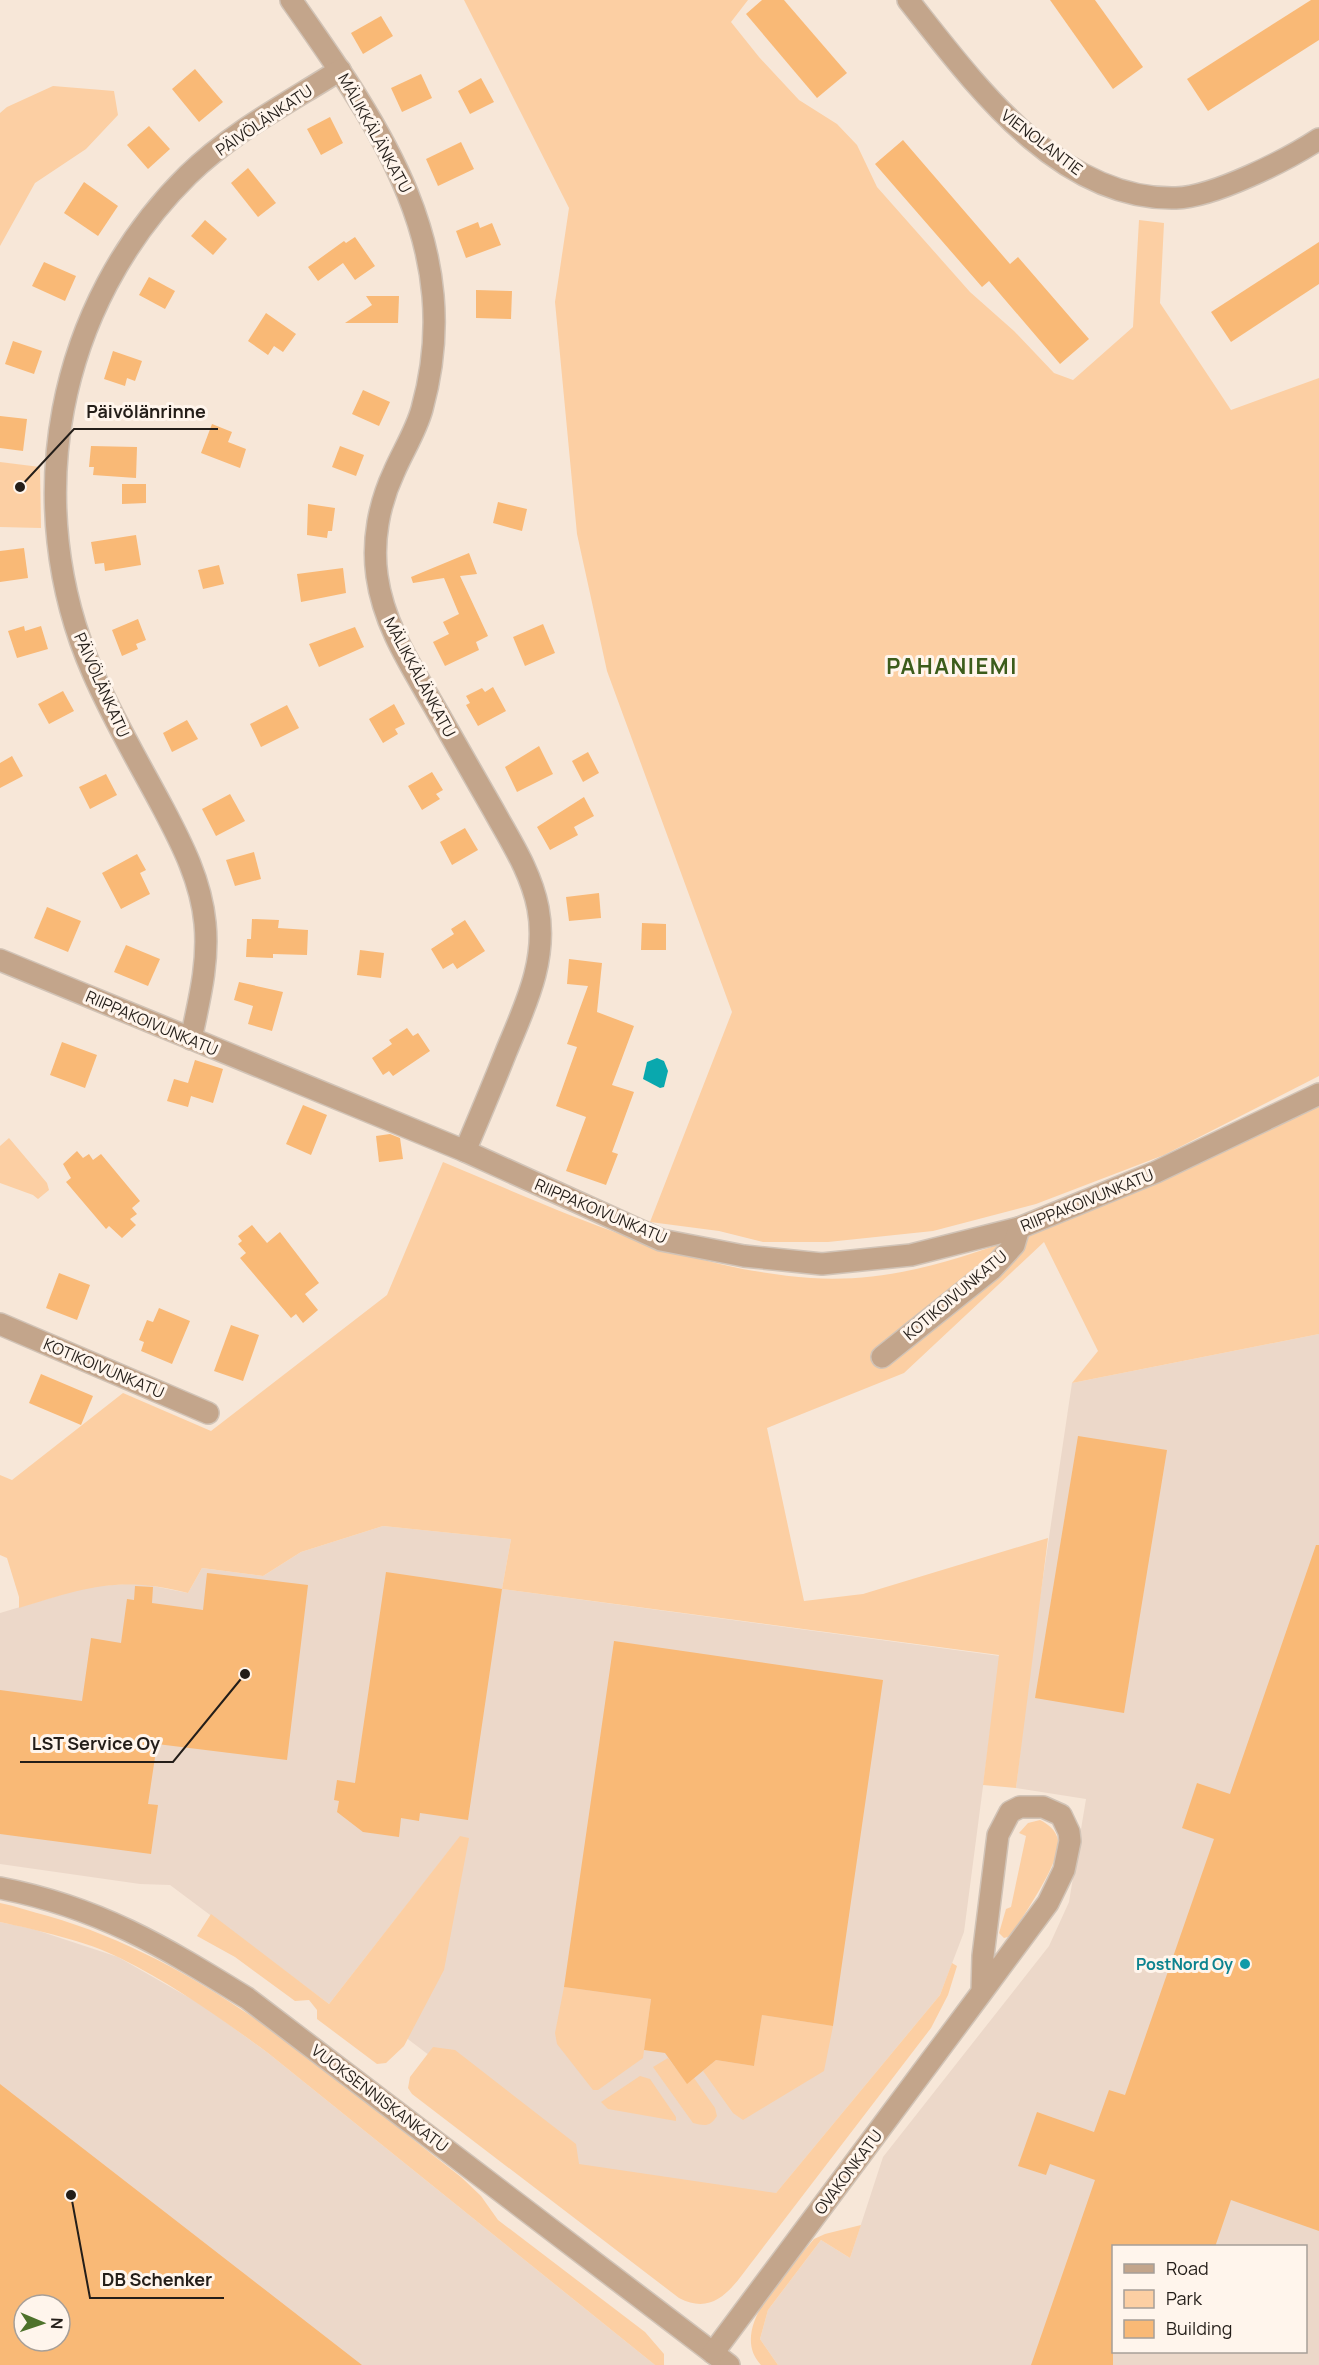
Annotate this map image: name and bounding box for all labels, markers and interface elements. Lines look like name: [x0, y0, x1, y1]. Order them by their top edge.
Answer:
street label: MÄLIKKÄLÄNKATU: [333, 69, 417, 197]
street label: PÄIVÖLÄNKATU: [211, 79, 317, 161]
street label: VIENOLANTIE: [997, 104, 1087, 180]
callout: Päivölänrinne: [74, 393, 218, 429]
text: Päivölänrinne: [86, 399, 206, 423]
street label: MÄLIKKÄLÄNKATU: [379, 613, 461, 741]
street label: PÄIVÖLÄNKATU: [69, 629, 135, 741]
district label: PAHANIEMI: [886, 651, 1018, 681]
street label: RIIPPAKOIVUNKATU: [82, 985, 222, 1061]
street label: RIIPPAKOIVUNKATU: [1017, 1163, 1157, 1237]
street label: RIIPPAKOIVUNKATU: [531, 1173, 671, 1249]
street label: KOTIKOIVUNKATU: [898, 1245, 1012, 1345]
street label: KOTIKOIVUNKATU: [40, 1333, 168, 1403]
callout: LST Service Oy: [20, 1726, 173, 1762]
text: LST Service Oy: [32, 1731, 160, 1755]
place label: PostNord Oy: [1136, 1953, 1233, 1975]
marker: PostNord Oy: [1238, 1957, 1252, 1971]
street label: VUOKSENNISKANKATU: [307, 2039, 453, 2157]
street label: OVAKONKATU: [809, 2125, 887, 2219]
legend: [1112, 2245, 1307, 2353]
text: Road: [1166, 2256, 1209, 2280]
callout: DB Schenker: [90, 2262, 224, 2298]
text: DB Schenker: [102, 2267, 212, 2291]
text: Park: [1166, 2286, 1203, 2310]
north arrow: [12, 2293, 72, 2353]
text: Building: [1166, 2316, 1232, 2340]
text: N: [46, 2317, 68, 2330]

